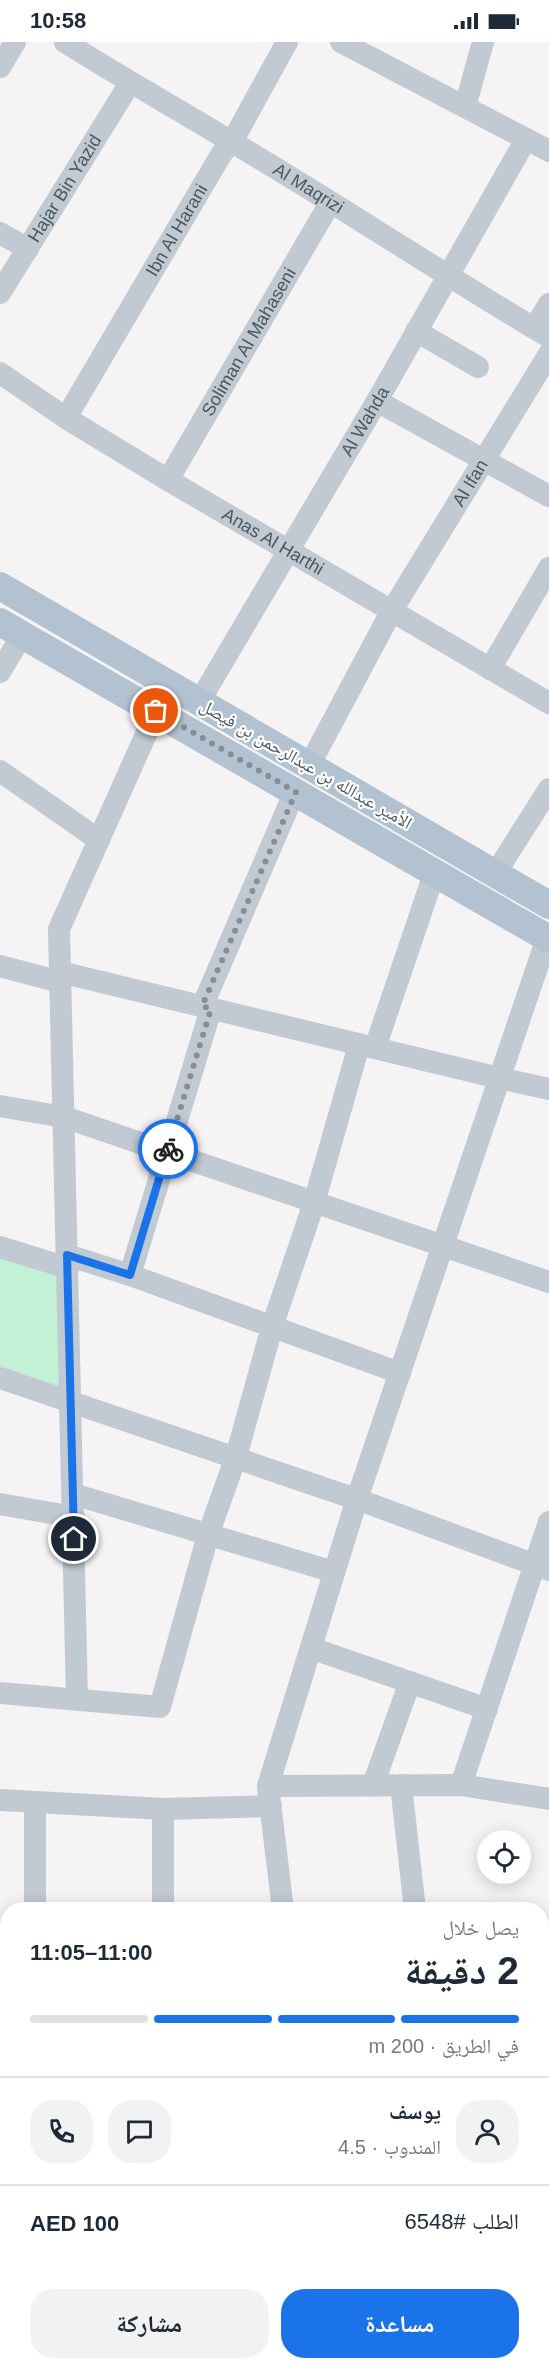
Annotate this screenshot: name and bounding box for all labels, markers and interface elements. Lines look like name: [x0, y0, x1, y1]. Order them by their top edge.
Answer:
text: 10:58: [30, 8, 86, 33]
street label: Hajar Bin Yazid: [24, 131, 105, 246]
street label: Al Maqrizi: [270, 159, 347, 218]
street label: Ibn Al Harani: [142, 181, 211, 280]
street label: Soliman Al Mahaseni: [198, 264, 300, 420]
street label: Al Wahda: [337, 382, 394, 460]
street label: Al Ifan: [448, 456, 492, 510]
street label: Anas Al Harthi: [219, 504, 327, 579]
pin: [130, 685, 181, 736]
icon: bag: [139, 694, 172, 727]
street label: الأمير عبدالله بن عبدالرحمن بن فيصل: [196, 695, 416, 834]
courier: [138, 1119, 198, 1179]
icon: bike: [152, 1133, 185, 1166]
pin: [48, 1513, 99, 1564]
icon: home: [57, 1522, 90, 1555]
map controls: [477, 1830, 531, 1884]
button: locate: [477, 1830, 531, 1884]
text: يصل خلال: [442, 1917, 519, 1939]
text: 11:00–11:05: [30, 1940, 152, 1965]
text: 2 دقيقة: [405, 1949, 519, 1992]
text: في الطريق · 200 m: [369, 2035, 519, 2057]
text: يوسف: [389, 2099, 441, 2124]
button: phone: [30, 2100, 93, 2163]
button: chat: [108, 2100, 171, 2163]
button: person: [456, 2100, 519, 2163]
text: المندوب · 4.5: [338, 2136, 441, 2158]
text: الطلب #6548: [405, 2209, 519, 2234]
text: AED 100: [30, 2211, 119, 2236]
button: مشاركة: [30, 2289, 269, 2358]
button: مساعدة: [281, 2289, 519, 2358]

